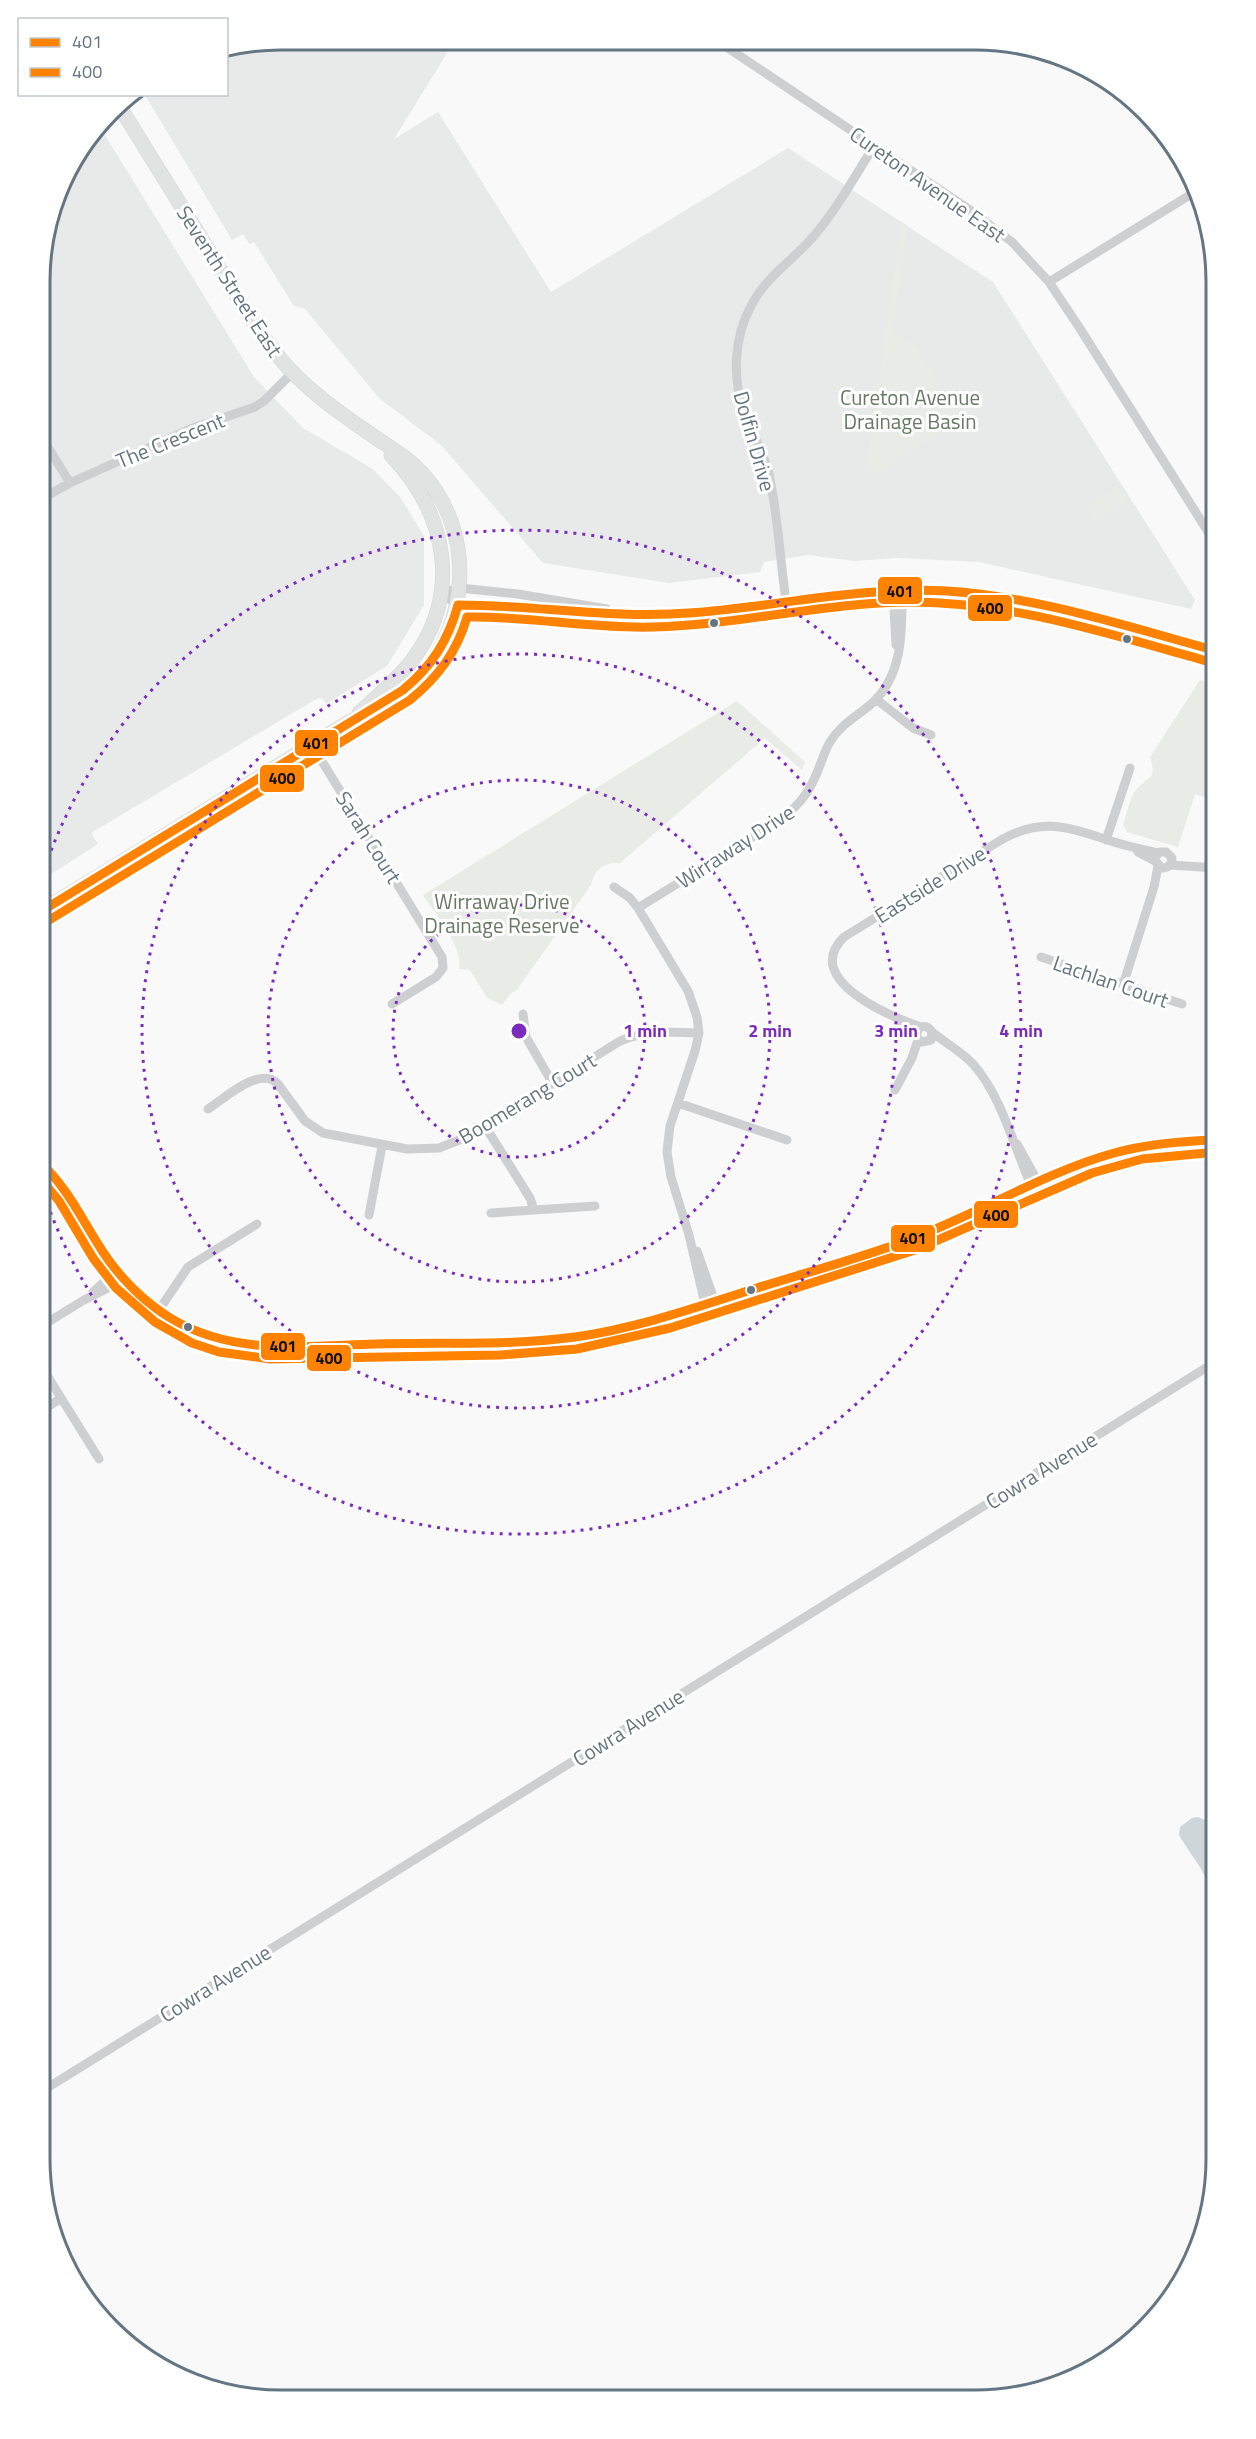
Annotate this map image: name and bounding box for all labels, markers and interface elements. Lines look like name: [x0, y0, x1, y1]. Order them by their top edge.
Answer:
legend: [18, 18, 228, 96]
text: 401: [72, 28, 102, 55]
text: 400: [72, 58, 102, 85]
street label: Cureton Avenue East: [844, 118, 1013, 250]
street label: Seventh Street East: [169, 199, 291, 364]
park label: Cureton Avenue Drainage Basin: [840, 381, 980, 437]
street label: Dolfin Drive: [725, 387, 785, 495]
street label: The Crescent: [111, 403, 230, 476]
line badge: 401: [877, 576, 923, 605]
text: 401: [887, 579, 913, 603]
line badge: 400: [967, 594, 1013, 622]
text: 400: [977, 596, 1003, 620]
unlabelled marker: [708, 617, 720, 629]
unlabelled marker: [1121, 633, 1133, 645]
line badge: 401: [294, 729, 339, 757]
text: 401: [303, 731, 329, 755]
line badge: 400: [259, 764, 305, 793]
text: 400: [269, 766, 295, 790]
street label: Sarah Court: [328, 785, 410, 890]
street label: Wirraway Drive: [670, 796, 800, 896]
street label: Eastside Drive: [868, 837, 992, 931]
park label: Wirraway Drive Drainage Reserve: [424, 885, 580, 941]
street label: Lachlan Court: [1049, 946, 1174, 1016]
text: 1 min: [623, 1017, 667, 1044]
text: 2 min: [748, 1017, 792, 1044]
text: 3 min: [874, 1017, 918, 1044]
text: 4 min: [999, 1017, 1043, 1044]
centre of rings: [509, 1021, 529, 1041]
street label: Boomerang Court: [452, 1044, 603, 1152]
line badge: 400: [973, 1200, 1019, 1229]
text: 400: [983, 1203, 1009, 1227]
line badge: 401: [890, 1224, 936, 1253]
text: 401: [900, 1226, 926, 1250]
unlabelled marker: [745, 1284, 757, 1296]
unlabelled marker: [182, 1321, 194, 1333]
line badge: 401: [260, 1332, 306, 1361]
text: 401: [270, 1334, 296, 1358]
line badge: 400: [306, 1344, 352, 1372]
text: 400: [316, 1346, 342, 1370]
street label: Cowra Avenue: [979, 1423, 1103, 1517]
street label: Cowra Avenue: [566, 1680, 690, 1774]
street label: Cowra Avenue: [153, 1936, 277, 2030]

